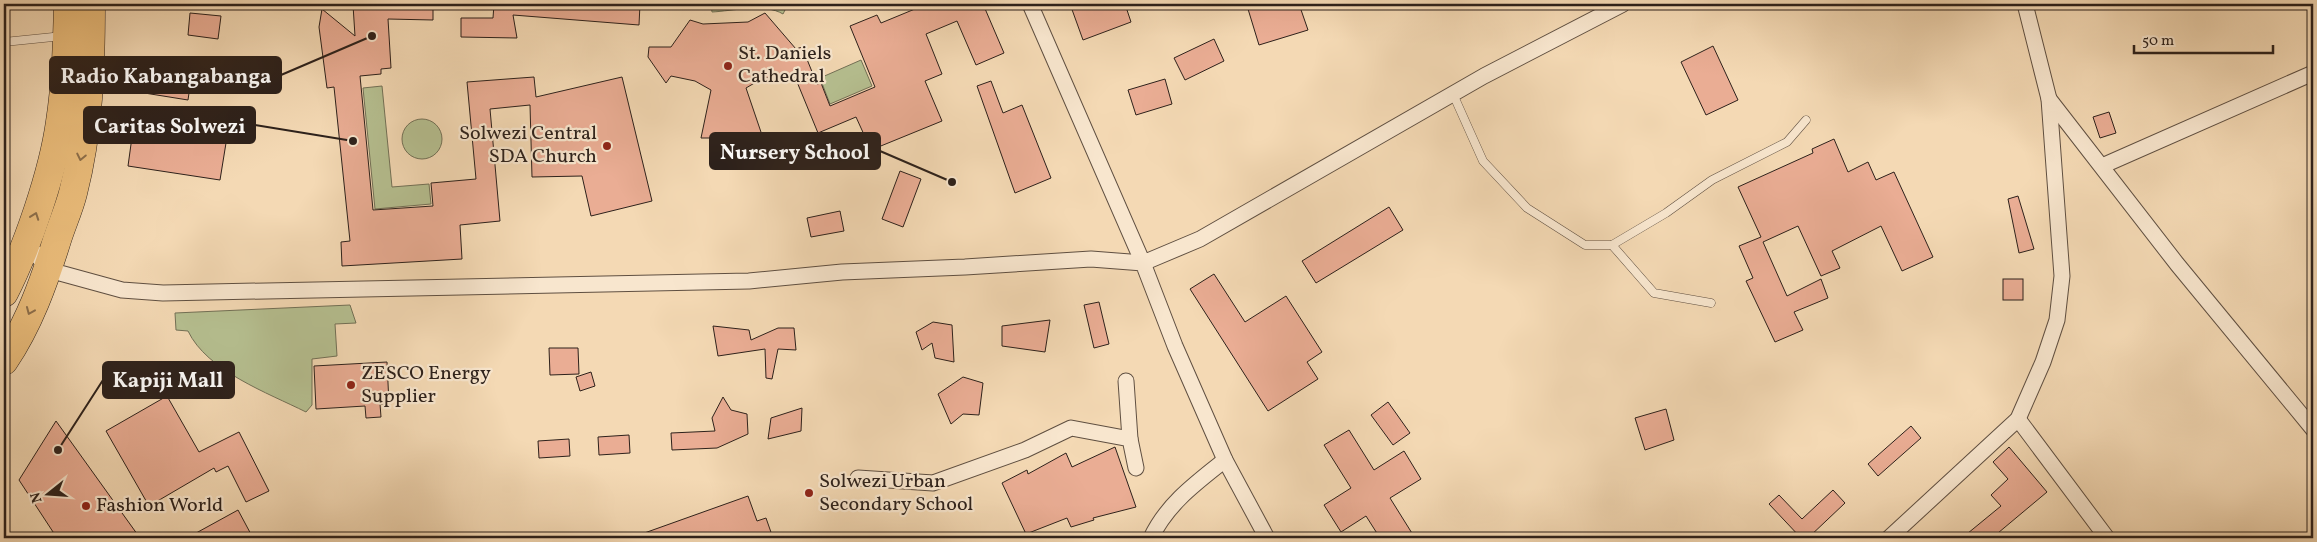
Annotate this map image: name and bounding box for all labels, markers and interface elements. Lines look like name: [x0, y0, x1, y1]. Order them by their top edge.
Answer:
scale bar: [2134, 22, 2273, 54]
text: 50 m: [2142, 31, 2174, 52]
place label: St. Daniels Cathedral: [738, 40, 831, 91]
callout: Radio Kabangabanga: [50, 57, 281, 93]
marker: St. Daniels Cathedral: [722, 60, 734, 72]
text: Radio Kabangabanga: [61, 63, 271, 92]
callout: Caritas Solwezi: [84, 107, 255, 143]
text: Caritas Solwezi: [94, 113, 246, 142]
place label: Solwezi Central SDA Church: [459, 120, 597, 171]
callout: Nursery School: [710, 133, 880, 169]
text: Nursery School: [720, 139, 870, 168]
marker: Solwezi Central SDA Church: [601, 140, 613, 152]
one-way arrow: [76, 152, 86, 161]
one-way arrow: [29, 212, 39, 220]
one-way arrow: [26, 306, 37, 315]
place label: ZESCO Energy Supplier: [361, 360, 491, 411]
callout: Kapiji Mall: [103, 362, 234, 398]
text: Kapiji Mall: [113, 367, 223, 396]
marker: ZESCO Energy Supplier: [345, 379, 357, 391]
place label: Solwezi Urban Secondary School: [819, 468, 973, 519]
north arrow: [22, 470, 72, 520]
marker: Solwezi Urban Secondary School: [803, 487, 815, 499]
text: N: [26, 490, 48, 505]
place label: Fashion World: [96, 492, 223, 520]
marker: Fashion World: [80, 500, 92, 512]

